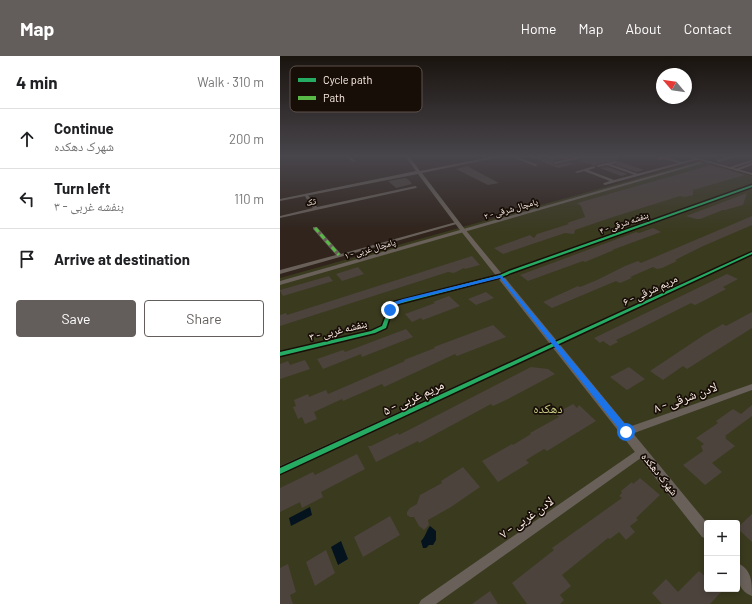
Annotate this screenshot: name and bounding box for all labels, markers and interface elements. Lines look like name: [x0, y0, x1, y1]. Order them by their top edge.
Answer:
text: Map: [20, 17, 54, 40]
text: Home: [521, 20, 557, 37]
text: Map: [579, 20, 603, 37]
text: About: [625, 20, 662, 37]
text: Contact: [684, 20, 732, 37]
legend: [290, 66, 422, 112]
north arrow: [656, 68, 692, 104]
text: 4 min: [16, 72, 58, 92]
text: Cycle path: [323, 73, 373, 86]
text: Walk · 310 m: [197, 74, 264, 90]
text: Path: [323, 91, 345, 104]
text: Continue: [54, 119, 114, 137]
icon: ahead: [16, 128, 38, 150]
text: 200 m: [229, 131, 264, 147]
text: شهرک دهکده: [54, 138, 114, 154]
text: Turn left: [54, 179, 110, 197]
icon: left: [16, 188, 38, 210]
text: 110 m: [234, 191, 264, 207]
street label: تک: [305, 195, 317, 208]
street label: پامچال شرقی - ۲: [483, 195, 540, 223]
text: بنفشه غربی - ۳: [54, 198, 124, 214]
street label: بنفشه شرقی - ۴: [598, 209, 650, 236]
street label: پامچال غربی - ۱: [343, 236, 397, 262]
icon: arrive: [16, 248, 38, 270]
text: Arrive at destination: [54, 250, 190, 268]
street label: مریم شرقی - ۶: [620, 271, 680, 310]
button: Save: [16, 300, 136, 337]
button: Share: [144, 300, 264, 337]
route end: [381, 301, 399, 319]
street label: بنفشه غربی - ۳: [308, 316, 368, 344]
street label: مریم غربی - ۵: [380, 376, 447, 419]
street label: لادن شرقی - ۸: [651, 378, 720, 417]
park label: دهکده: [533, 400, 563, 416]
route start: [617, 423, 635, 441]
street label: شهرک دهکده: [639, 450, 681, 498]
street label: لادن غربی - ۷: [496, 492, 557, 542]
map controls: [704, 520, 740, 592]
button: +: [704, 520, 740, 556]
button: −: [704, 556, 740, 592]

